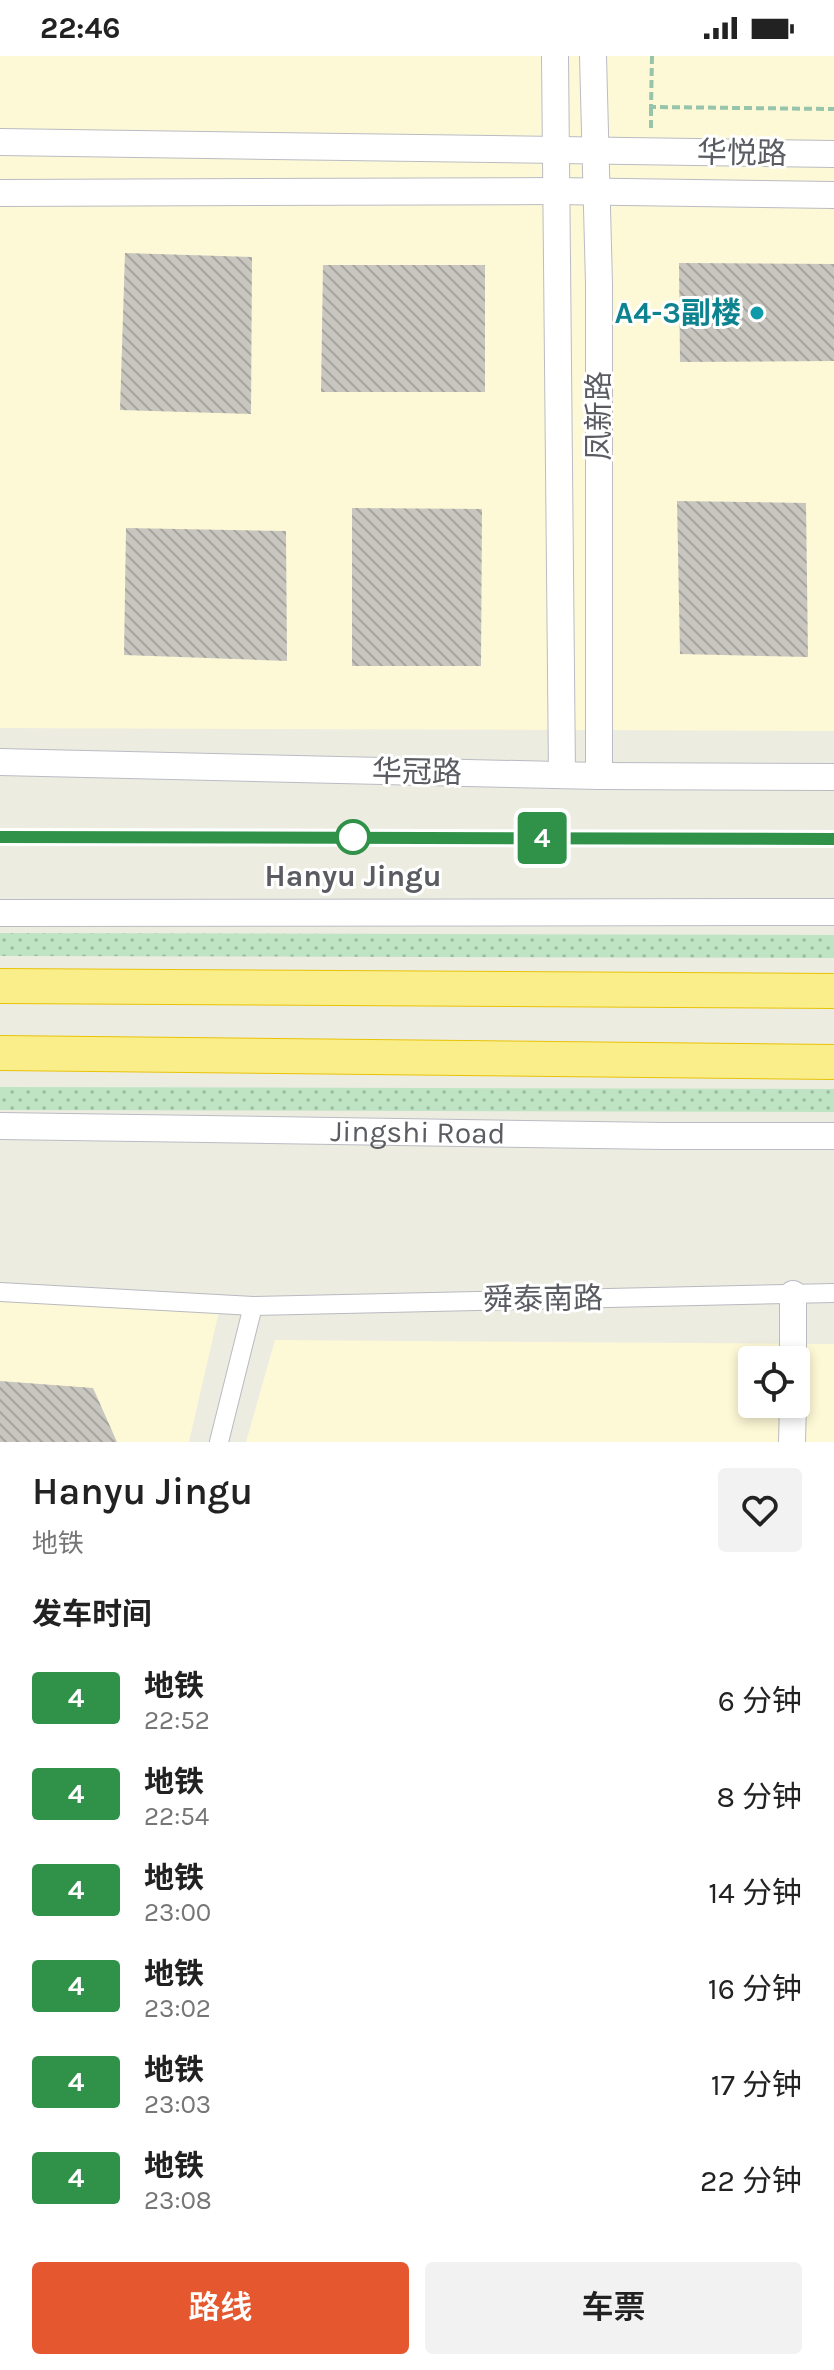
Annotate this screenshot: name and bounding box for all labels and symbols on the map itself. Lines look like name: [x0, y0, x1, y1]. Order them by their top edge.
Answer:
street label: 华悦路: [697, 134, 787, 172]
place label: A4-3副楼: [615, 295, 741, 331]
marker: A4-3副楼: [748, 304, 766, 322]
street label: 凤新路: [581, 371, 617, 461]
street label: 华冠路: [372, 753, 462, 791]
line badge: 4: [516, 812, 568, 864]
marker: Hanyu Jingu: [336, 820, 370, 854]
place label: Hanyu Jingu: [264, 858, 442, 894]
street label: Jingshi Road: [330, 1113, 506, 1152]
street label: 舜泰南路: [483, 1280, 603, 1318]

